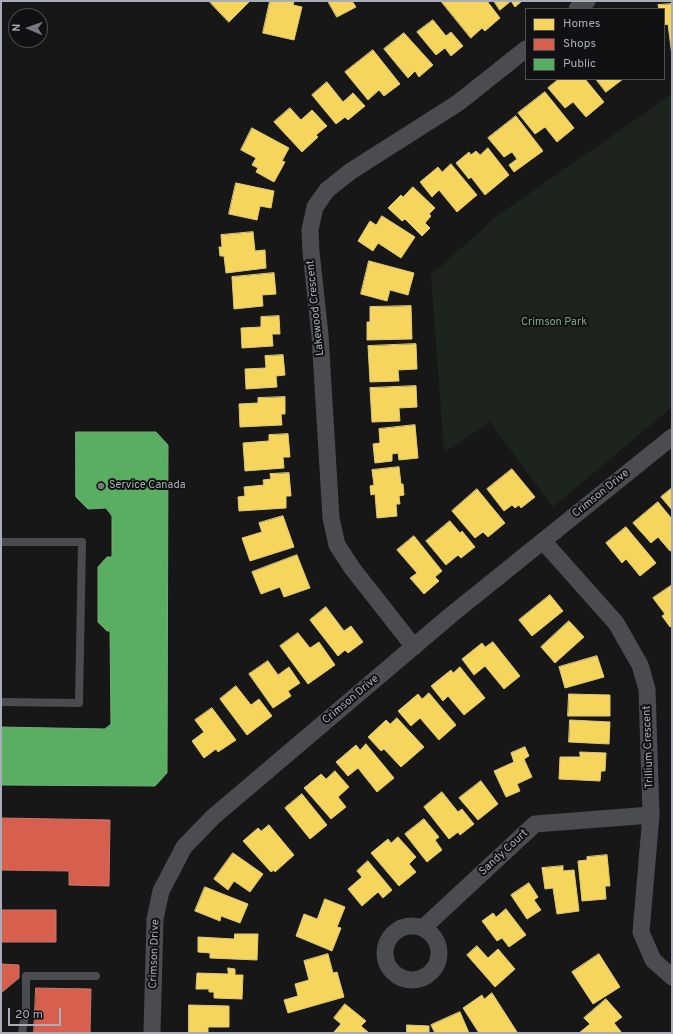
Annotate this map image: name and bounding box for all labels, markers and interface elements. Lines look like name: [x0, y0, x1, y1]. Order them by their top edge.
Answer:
north arrow: [8, 8, 48, 48]
legend: [525, 8, 665, 80]
text: Homes: [563, 16, 600, 32]
text: N: [10, 23, 24, 32]
text: Shops: [563, 36, 596, 52]
text: Public: [563, 56, 596, 72]
street label: Lakewood Crescent: [304, 259, 328, 357]
park label: Crimson Park: [521, 316, 587, 330]
street label: Crimson Drive: [570, 467, 632, 521]
place label: Service Canada: [109, 479, 186, 493]
marker: Service Canada: [96, 481, 106, 491]
street label: Crimson Drive: [320, 673, 382, 727]
street label: Trillium Crescent: [641, 705, 657, 789]
street label: Sandy Court: [477, 827, 531, 879]
street label: Crimson Drive: [147, 919, 163, 989]
scale bar: [10, 1000, 63, 1026]
text: 20 m: [15, 1007, 43, 1023]

